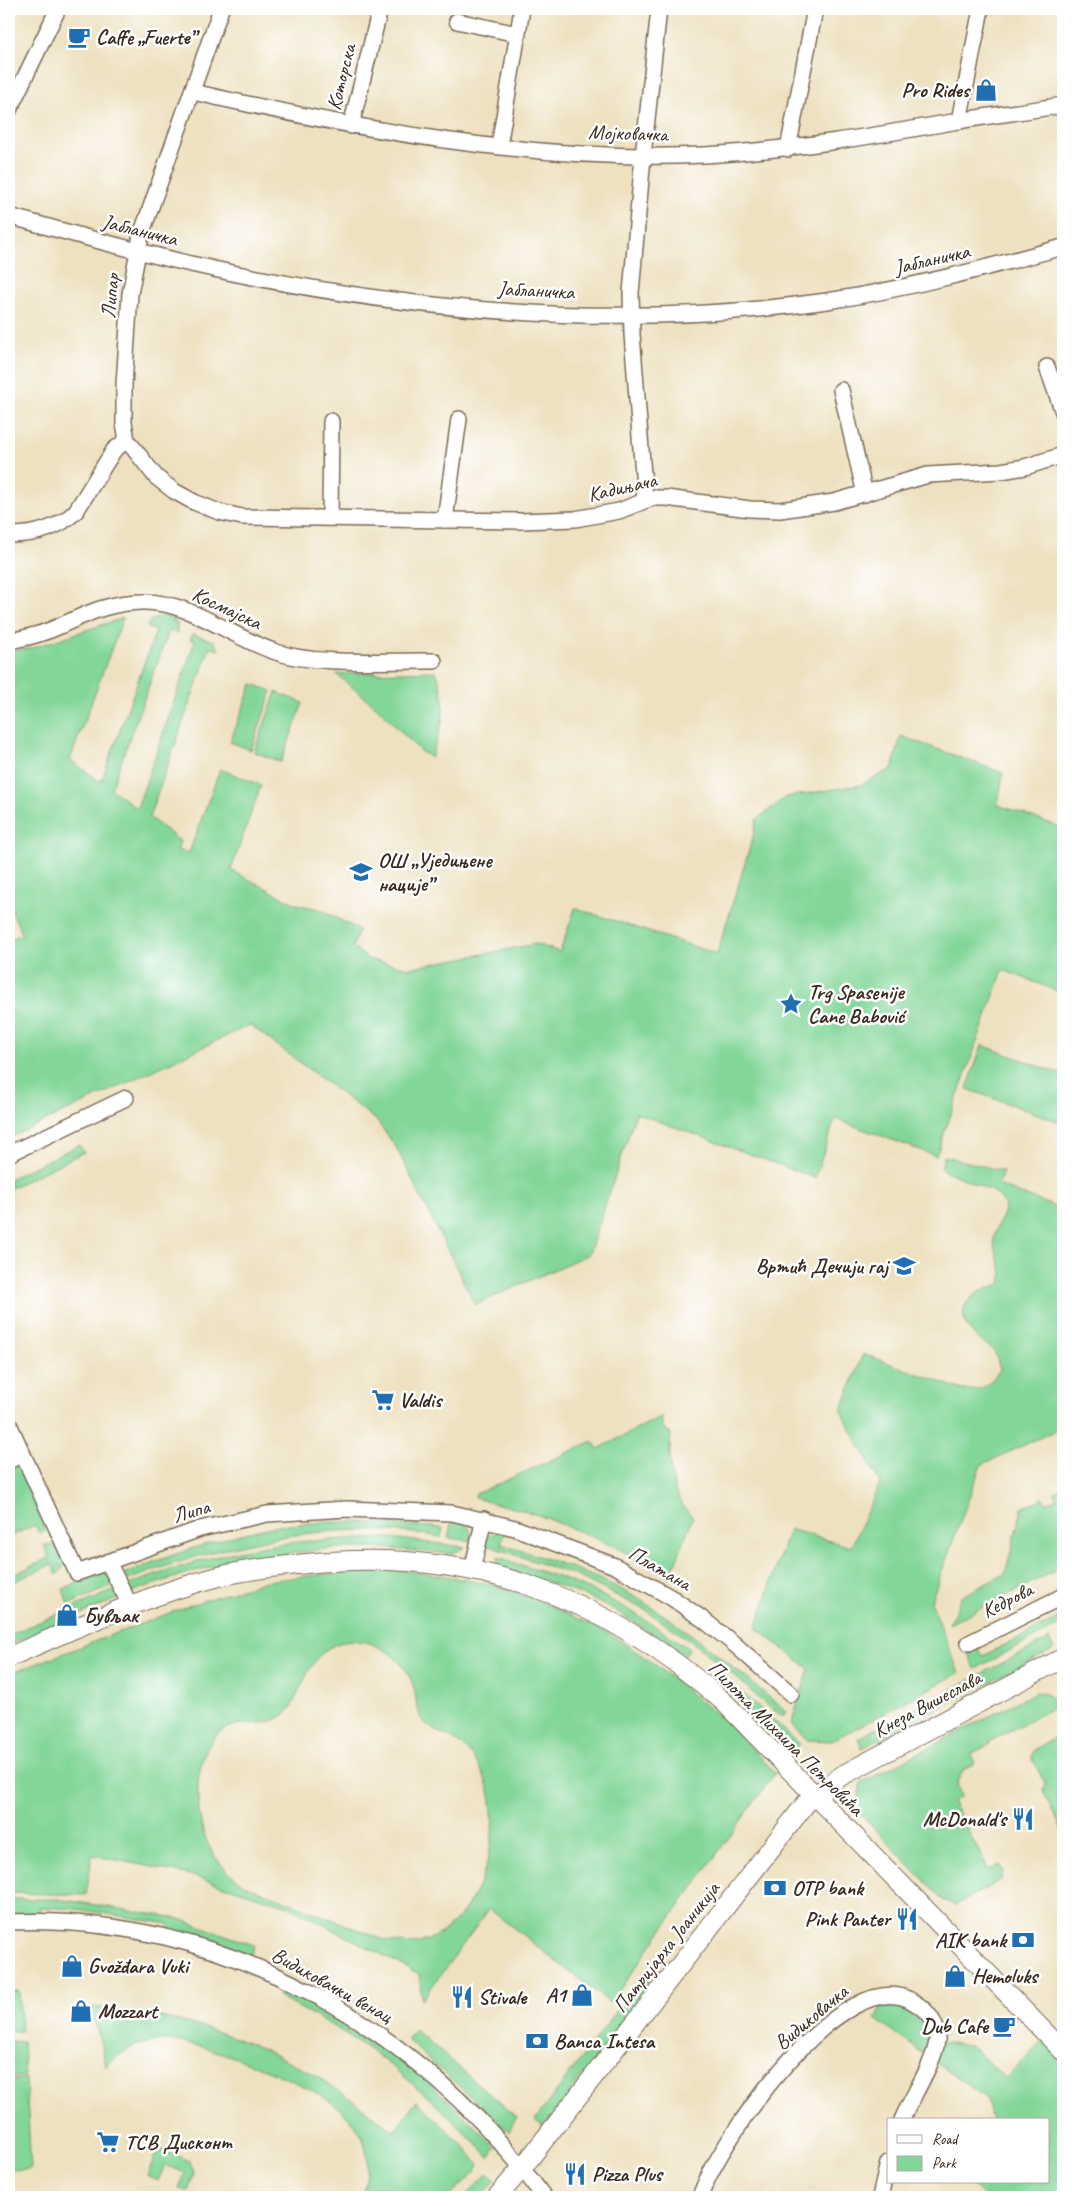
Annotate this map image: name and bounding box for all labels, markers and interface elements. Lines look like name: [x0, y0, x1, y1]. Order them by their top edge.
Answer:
cafe icon: Caffe „Fuerte”: [66, 24, 92, 50]
place label: Caffe „Fuerte”: [96, 24, 200, 50]
street label: Которска: [320, 39, 362, 113]
place label: Pro Rides: [902, 77, 972, 103]
shop icon: Pro Rides: [973, 77, 999, 103]
street label: Мојковачка: [588, 119, 671, 147]
street label: Јабланичка: [99, 208, 182, 252]
street label: Јабланичка: [891, 237, 974, 280]
street label: Липар: [95, 271, 125, 320]
street label: Јабланичка: [496, 275, 577, 305]
street label: Кадињача: [585, 466, 660, 507]
street label: Космајска: [188, 581, 267, 636]
place label: ОШ „Уједињене нације”: [378, 847, 493, 897]
school or university icon: ОШ „Уједињене нације”: [348, 859, 374, 885]
place label: Trg Spasenije Cane Babović: [808, 979, 908, 1029]
place icon: Trg Spasenije Cane Babović: [778, 991, 804, 1017]
place label: Вртић Дечији гај: [756, 1253, 891, 1279]
school or university icon: Вртић Дечији гај: [891, 1253, 917, 1279]
supermarket icon: Valdis: [370, 1387, 396, 1413]
place label: Valdis: [399, 1387, 444, 1413]
street label: Липа: [170, 1493, 214, 1529]
street label: Платана: [624, 1540, 698, 1597]
street label: Кедрова: [977, 1575, 1039, 1624]
shop icon: Бувљак: [54, 1602, 80, 1628]
place label: Бувљак: [84, 1602, 141, 1628]
street label: Пилота Михаила Петровића: [703, 1655, 871, 1823]
street label: Кнеза Вишеслава: [869, 1664, 988, 1743]
place label: McDonald's: [923, 1806, 1009, 1832]
restaurant icon: McDonald's: [1010, 1806, 1036, 1832]
street label: Патријарха Јоаникија: [607, 1875, 726, 2018]
bank icon: OTP bank: [762, 1875, 788, 1901]
place label: OTP bank: [792, 1875, 865, 1901]
place label: Pink Panter: [805, 1906, 892, 1932]
restaurant icon: Pink Panter: [894, 1906, 920, 1932]
place label: AIK bank: [935, 1927, 1008, 1953]
bank icon: AIK bank: [1010, 1927, 1036, 1953]
street label: Видиковачки венац: [267, 1941, 397, 2029]
shop icon: Gvožđara Vuki: [59, 1953, 85, 1979]
place label: Gvožđara Vuki: [88, 1953, 191, 1979]
shop icon: Hemoluks: [942, 1963, 968, 1989]
place label: Hemoluks: [972, 1963, 1040, 1989]
street label: Видиковачка: [769, 1978, 854, 2055]
place label: A1: [546, 1982, 569, 2008]
shop icon: A1: [569, 1982, 595, 2008]
restaurant icon: Stivale: [449, 1984, 475, 2010]
place label: Stivale: [478, 1984, 528, 2010]
shop icon: Mozzart: [68, 1998, 94, 2024]
place label: Mozzart: [98, 1998, 159, 2024]
place label: Dub Cafe: [921, 2013, 990, 2039]
cafe icon: Dub Cafe: [991, 2013, 1017, 2039]
bank icon: Banca Intesa: [524, 2028, 550, 2054]
place label: Banca Intesa: [554, 2028, 656, 2054]
legend: [887, 2118, 1050, 2184]
supermarket icon: ТСВ Дисконт: [95, 2129, 121, 2155]
place label: ТСВ Дисконт: [125, 2129, 233, 2155]
text: Road: [932, 2130, 959, 2149]
text: Park: [932, 2154, 957, 2173]
restaurant icon: Pizza Plus: [562, 2161, 588, 2187]
place label: Pizza Plus: [592, 2161, 664, 2187]

